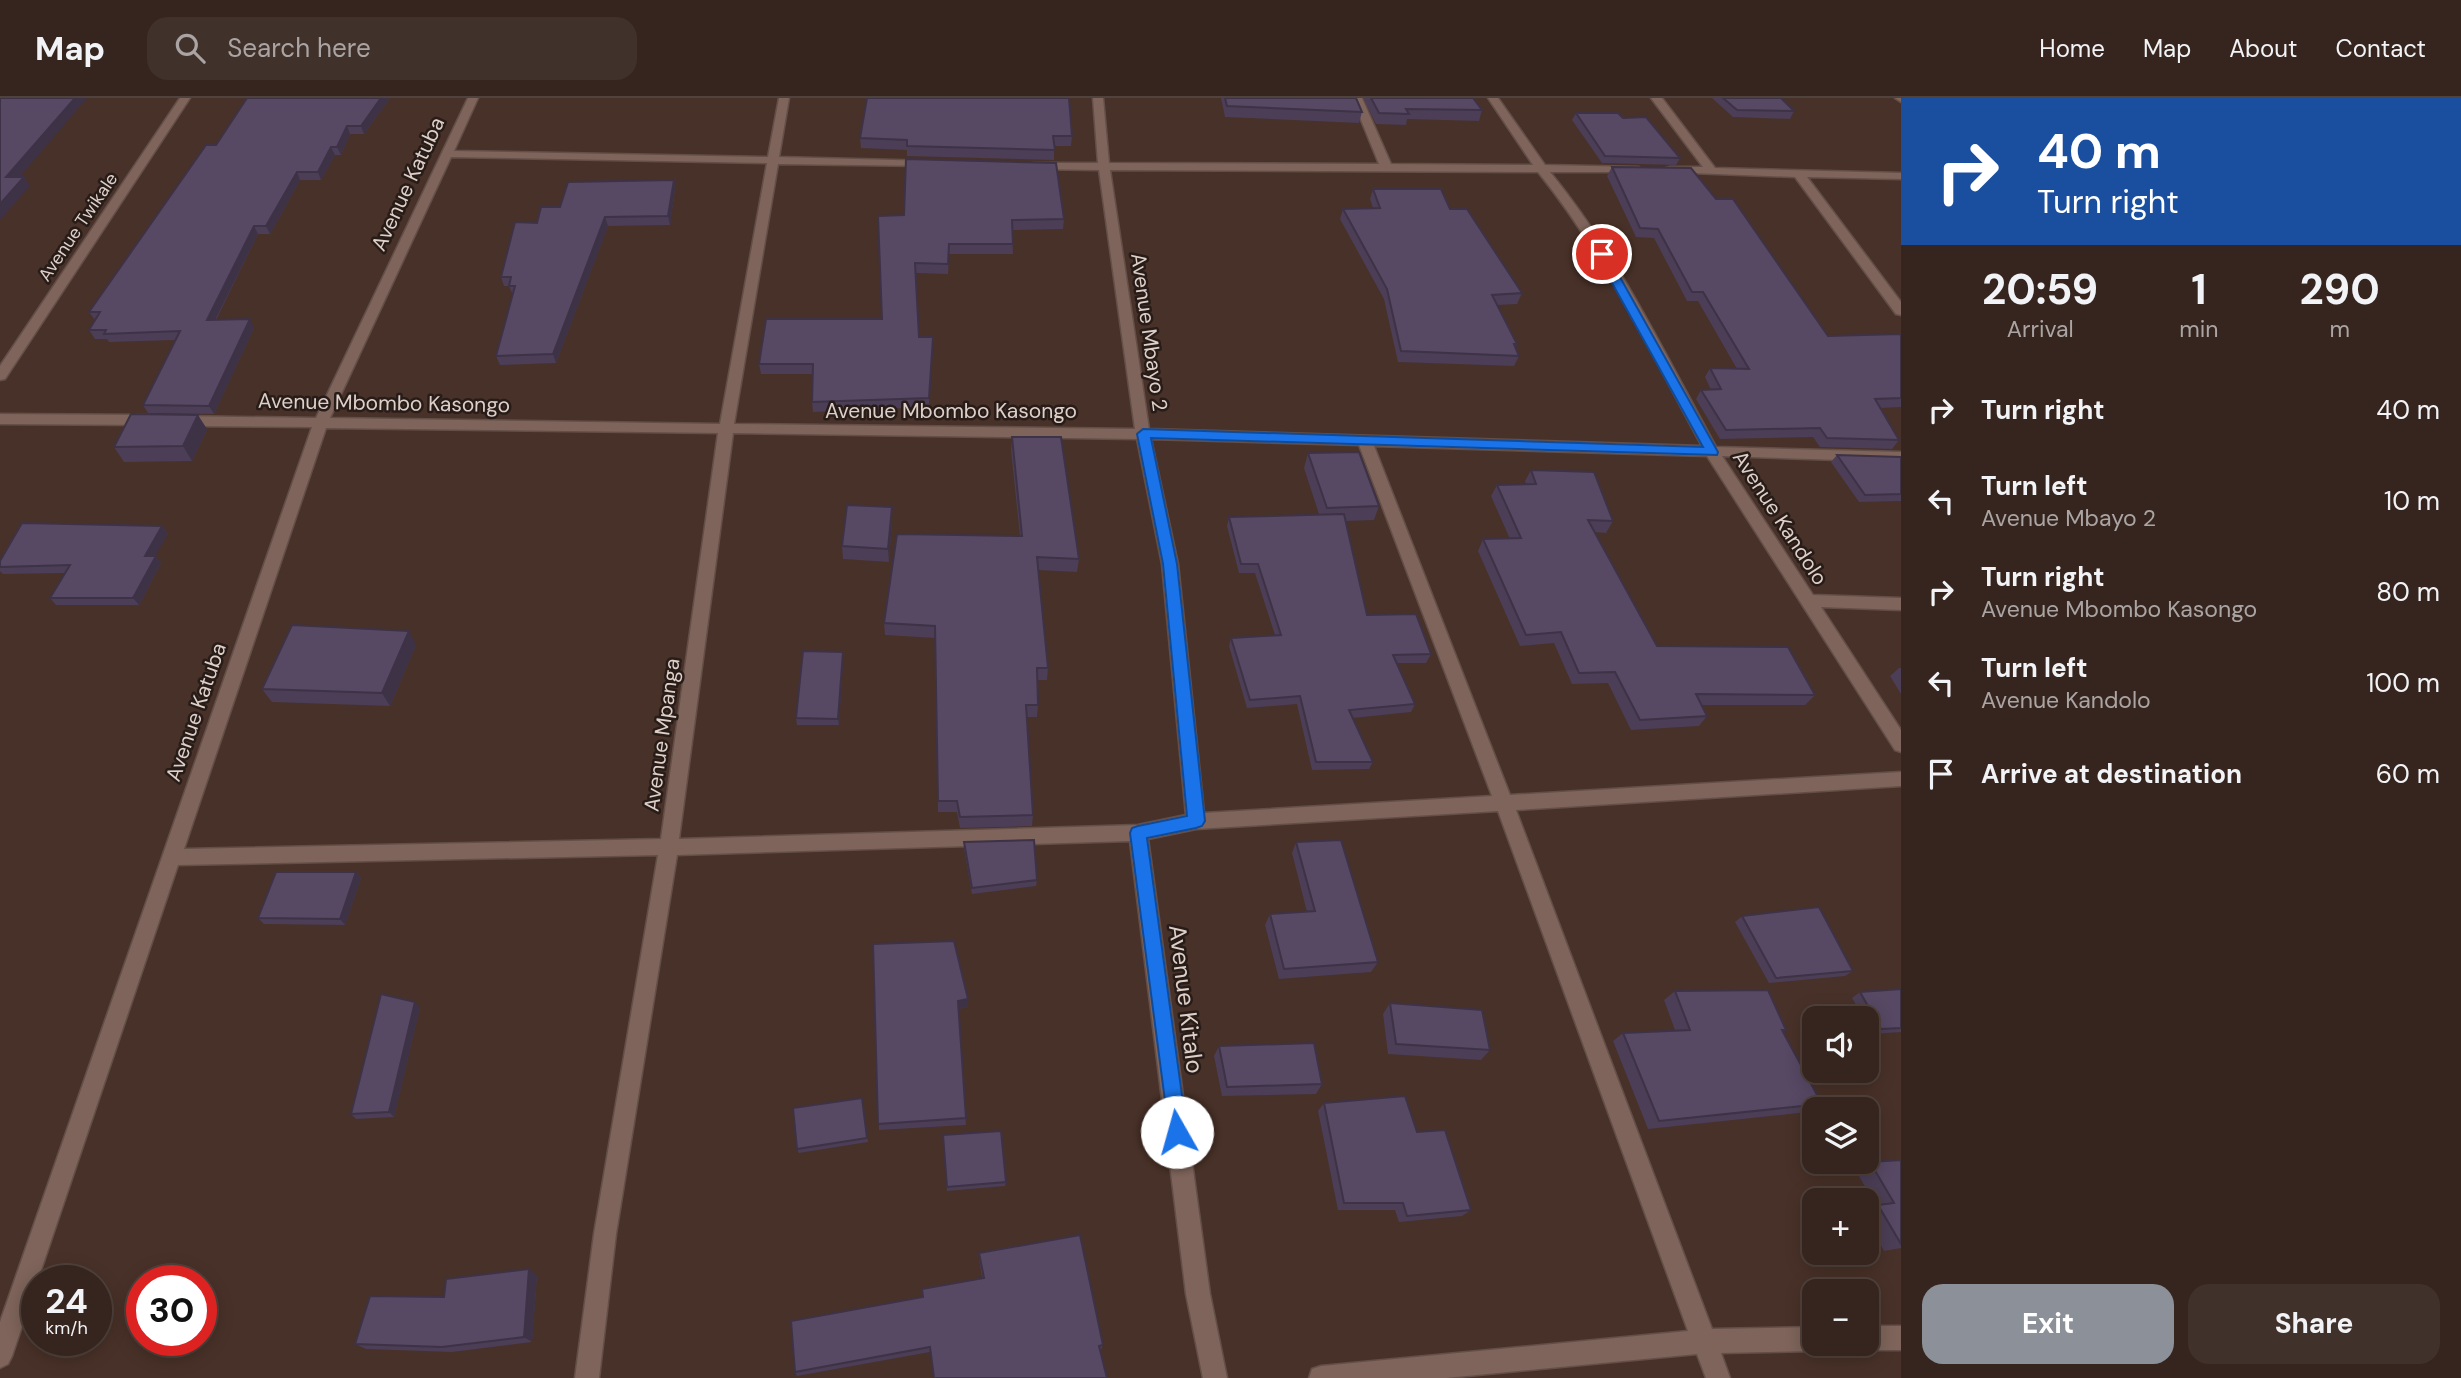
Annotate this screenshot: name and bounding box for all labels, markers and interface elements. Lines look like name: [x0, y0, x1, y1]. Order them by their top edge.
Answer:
search box: [147, 17, 637, 80]
text: Map: [35, 27, 105, 70]
icon: search: [171, 29, 209, 67]
text: Search here: [227, 31, 371, 65]
text: Home: [2039, 33, 2105, 64]
text: Map: [2143, 33, 2191, 64]
text: About: [2229, 33, 2298, 64]
text: Contact: [2336, 33, 2426, 64]
street label: Avenue Katuba: [365, 113, 451, 255]
text: 40 m: [2037, 119, 2161, 183]
icon: right: [1922, 126, 2013, 217]
street label: Avenue Twikale: [33, 168, 123, 286]
text: Turn right: [2037, 181, 2179, 223]
pin: [1572, 224, 1632, 284]
icon: arrive: [1583, 235, 1621, 273]
street label: Avenue Mbayo 2: [1124, 251, 1174, 413]
text: 20:59: [1982, 262, 2098, 317]
text: 1: [2191, 262, 2207, 317]
text: 290: [2300, 262, 2380, 317]
text: Arrival: [2007, 314, 2074, 344]
text: min: [2179, 314, 2218, 344]
text: m: [2329, 314, 2350, 344]
street label: Avenue Mbombo Kasongo: [258, 387, 510, 419]
icon: right: [1922, 391, 1960, 429]
text: Turn right: [1981, 393, 2105, 427]
text: 40 m: [2376, 393, 2440, 427]
street label: Avenue Mbombo Kasongo: [825, 397, 1077, 425]
street label: Avenue Kandolo: [1726, 445, 1834, 591]
text: Turn left: [1981, 469, 2088, 503]
icon: left: [1922, 482, 1960, 520]
text: 10 m: [2384, 484, 2440, 518]
text: Avenue Mbayo 2: [1981, 503, 2156, 533]
text: Turn right: [1981, 560, 2105, 594]
icon: right: [1922, 573, 1960, 611]
text: 80 m: [2376, 575, 2440, 609]
text: Avenue Mbombo Kasongo: [1981, 594, 2257, 624]
street label: Avenue Katuba: [159, 639, 233, 785]
text: Turn left: [1981, 651, 2088, 685]
street label: Avenue Mpanga: [637, 657, 687, 813]
icon: left: [1922, 664, 1960, 702]
text: 100 m: [2366, 666, 2440, 700]
text: Avenue Kandolo: [1981, 685, 2151, 715]
icon: arrive: [1922, 755, 1960, 793]
text: Arrive at destination: [1981, 757, 2242, 791]
text: 60 m: [2376, 757, 2440, 791]
street label: Avenue Kitalo: [1162, 923, 1211, 1075]
map controls: [1802, 1006, 1879, 1356]
button: sound: [1802, 1006, 1879, 1083]
position arrow: [1140, 1095, 1214, 1169]
button: layers: [1802, 1097, 1879, 1174]
button: +: [1802, 1188, 1879, 1265]
speed limit sign: 30: [126, 1265, 217, 1356]
text: 24: [45, 1278, 88, 1324]
button: −: [1802, 1279, 1879, 1356]
button: Exit: [1922, 1284, 2174, 1364]
button: Share: [2188, 1284, 2440, 1364]
text: km/h: [45, 1316, 88, 1340]

